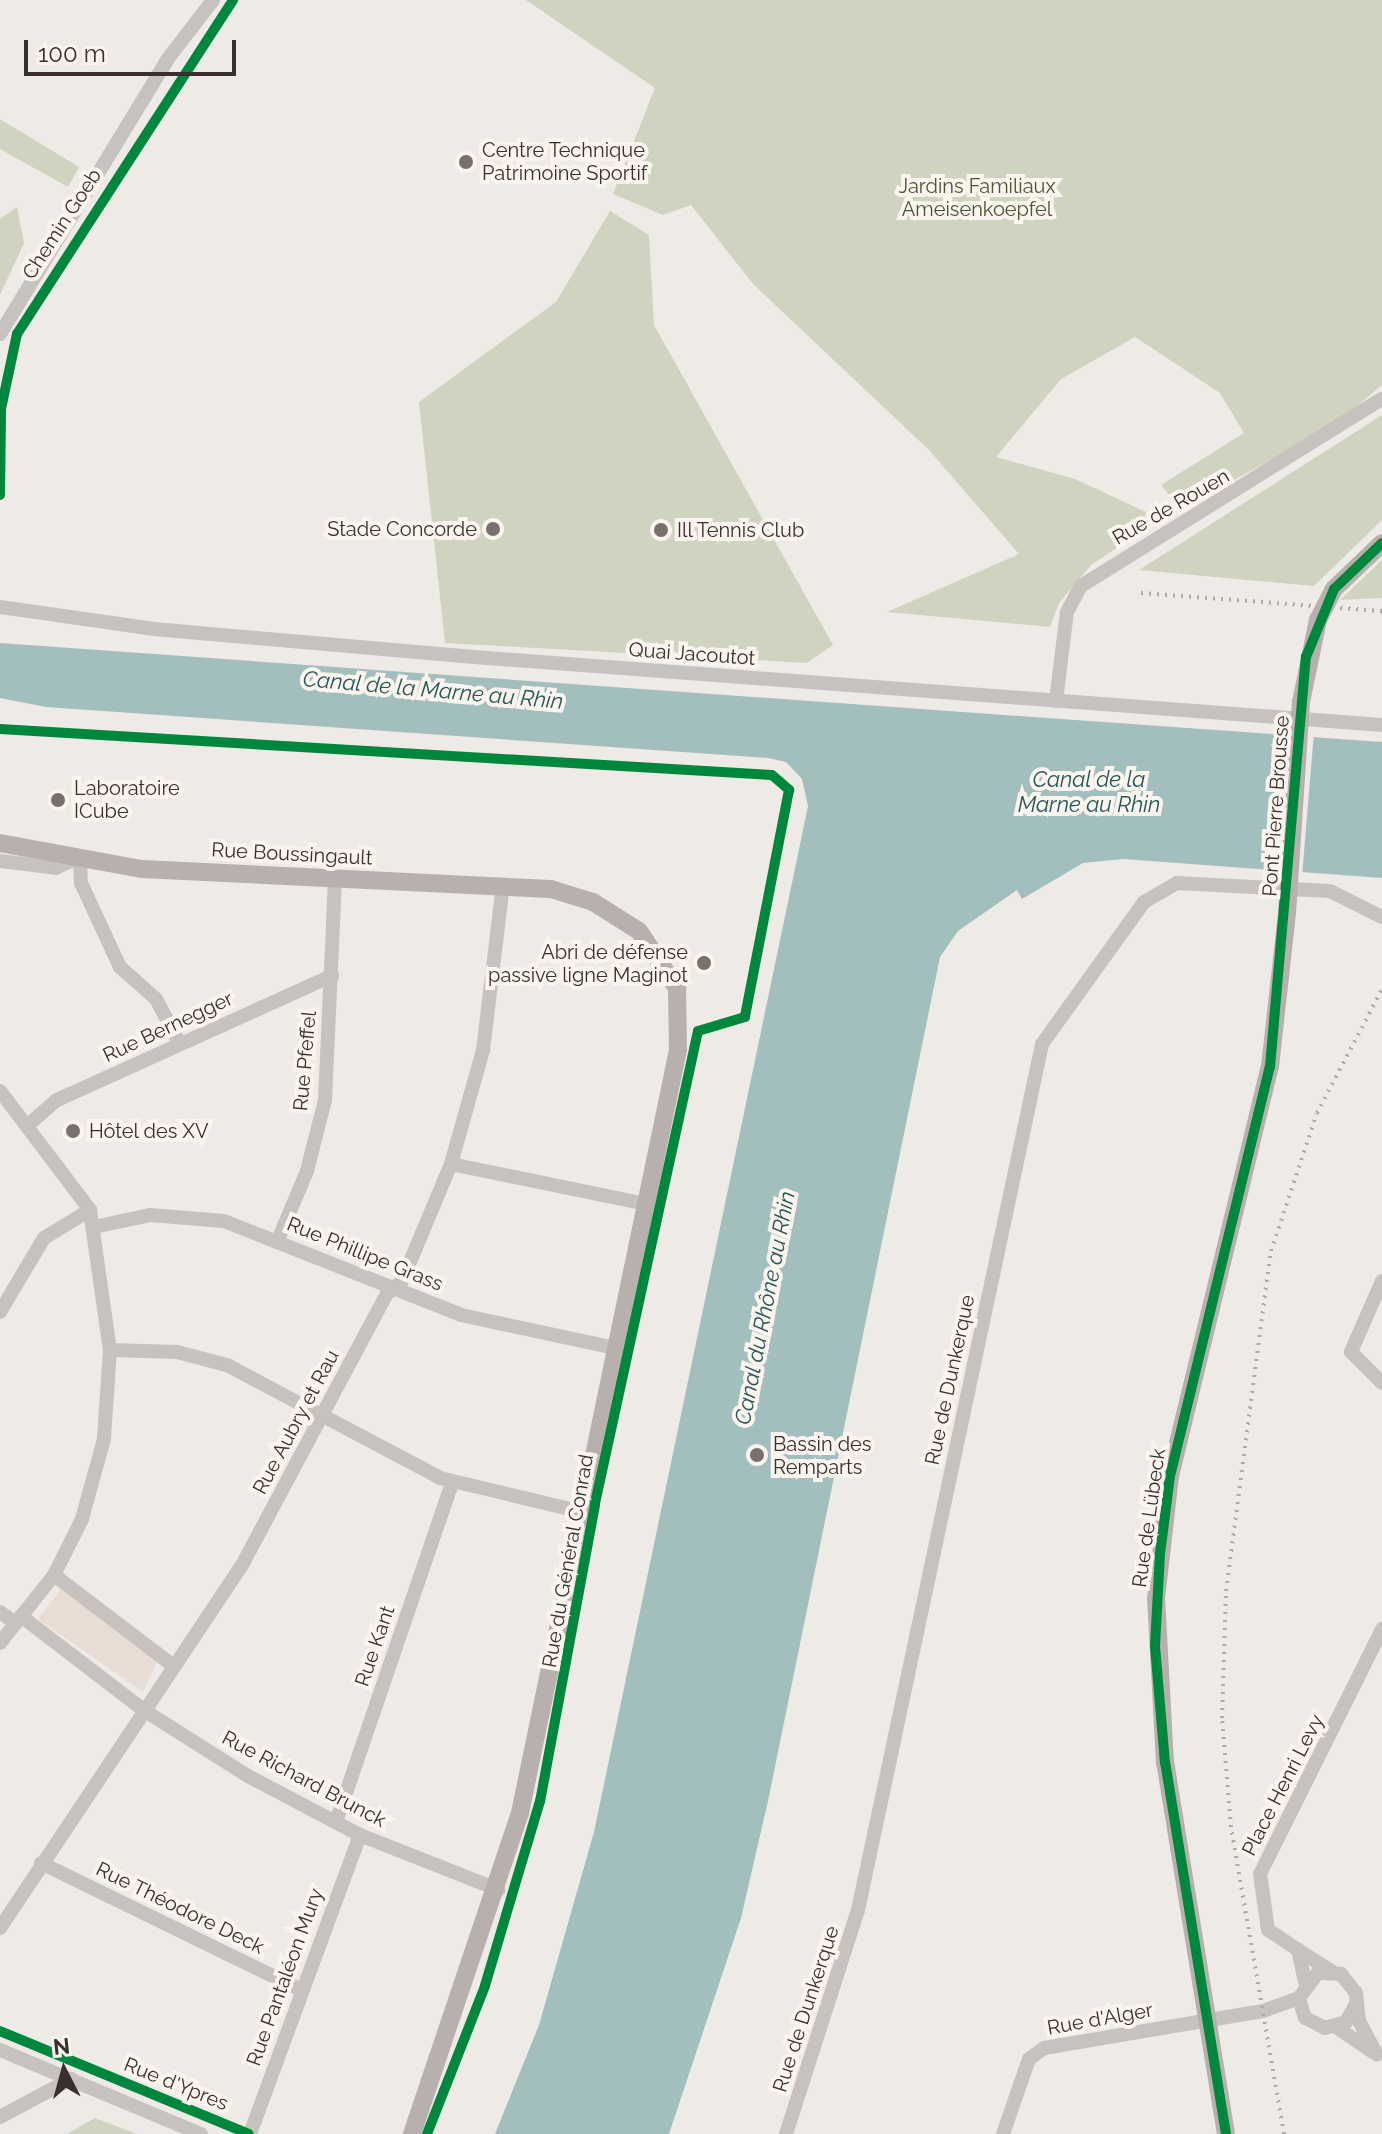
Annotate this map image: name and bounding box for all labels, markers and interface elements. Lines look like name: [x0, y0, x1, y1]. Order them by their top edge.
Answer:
scale bar: [28, 24, 240, 74]
text: 100 m: [38, 39, 106, 68]
place label: Centre Technique Patrimoine Sportif: [482, 138, 647, 185]
marker: Centre Technique Patrimoine Sportif: [457, 153, 475, 171]
street label: Chemin Goeb: [17, 164, 107, 284]
park label: Jardins Familiaux Ameisenkoepfel: [898, 175, 1056, 222]
street label: Rue de Rouen: [1108, 464, 1234, 550]
place label: Stade Concorde: [327, 517, 477, 541]
place label: Ill Tennis Club: [677, 518, 805, 542]
marker: Stade Concorde: [484, 520, 502, 538]
marker: Ill Tennis Club: [652, 521, 670, 539]
street label: Quai Jacoutot: [628, 638, 756, 670]
water label: Canal de la Marne au Rhin: [301, 665, 565, 715]
street label: Pont Pierre Brousse: [1258, 715, 1294, 897]
water label: Canal de la Marne au Rhin: [1018, 766, 1160, 818]
place label: Laboratoire ICube: [74, 776, 180, 823]
marker: Laboratoire ICube: [49, 791, 67, 809]
street label: Rue Boussingault: [211, 838, 373, 870]
place label: Abri de défense passive ligne Maginot: [488, 940, 688, 987]
marker: Abri de défense passive ligne Maginot: [695, 954, 713, 972]
street label: Rue Bernegger: [99, 986, 237, 1068]
street label: Rue Pfeffel: [289, 1010, 321, 1112]
place label: Hôtel des XV: [89, 1119, 209, 1143]
marker: Hôtel des XV: [64, 1122, 82, 1140]
water label: Canal du Rhône au Rhin: [729, 1189, 801, 1427]
street label: Rue Phillipe Grass: [284, 1212, 446, 1296]
street label: Rue de Dunkerque: [920, 1293, 980, 1467]
street label: Rue Aubry et Rau: [248, 1345, 344, 1499]
place label: Bassin des Remparts: [773, 1432, 871, 1479]
marker: Bassin des Remparts: [748, 1446, 766, 1464]
street label: Rue de Lübeck: [1127, 1447, 1171, 1589]
street label: Rue du Général Conrad: [537, 1452, 599, 1670]
street label: Rue Kant: [350, 1603, 400, 1689]
street label: Place Henri Levy: [1237, 1710, 1329, 1860]
street label: Rue Richard Brunck: [218, 1726, 390, 1832]
street label: Rue Théodore Deck: [92, 1857, 268, 1959]
street label: Rue Pantaléon Mury: [242, 1885, 328, 2069]
street label: Rue de Dunkerque: [768, 1923, 844, 2095]
street label: Rue d'Alger: [1045, 1998, 1155, 2040]
north arrow: [24, 2030, 104, 2110]
text: N: [52, 2032, 71, 2060]
street label: Rue d'Ypres: [120, 2052, 232, 2116]

